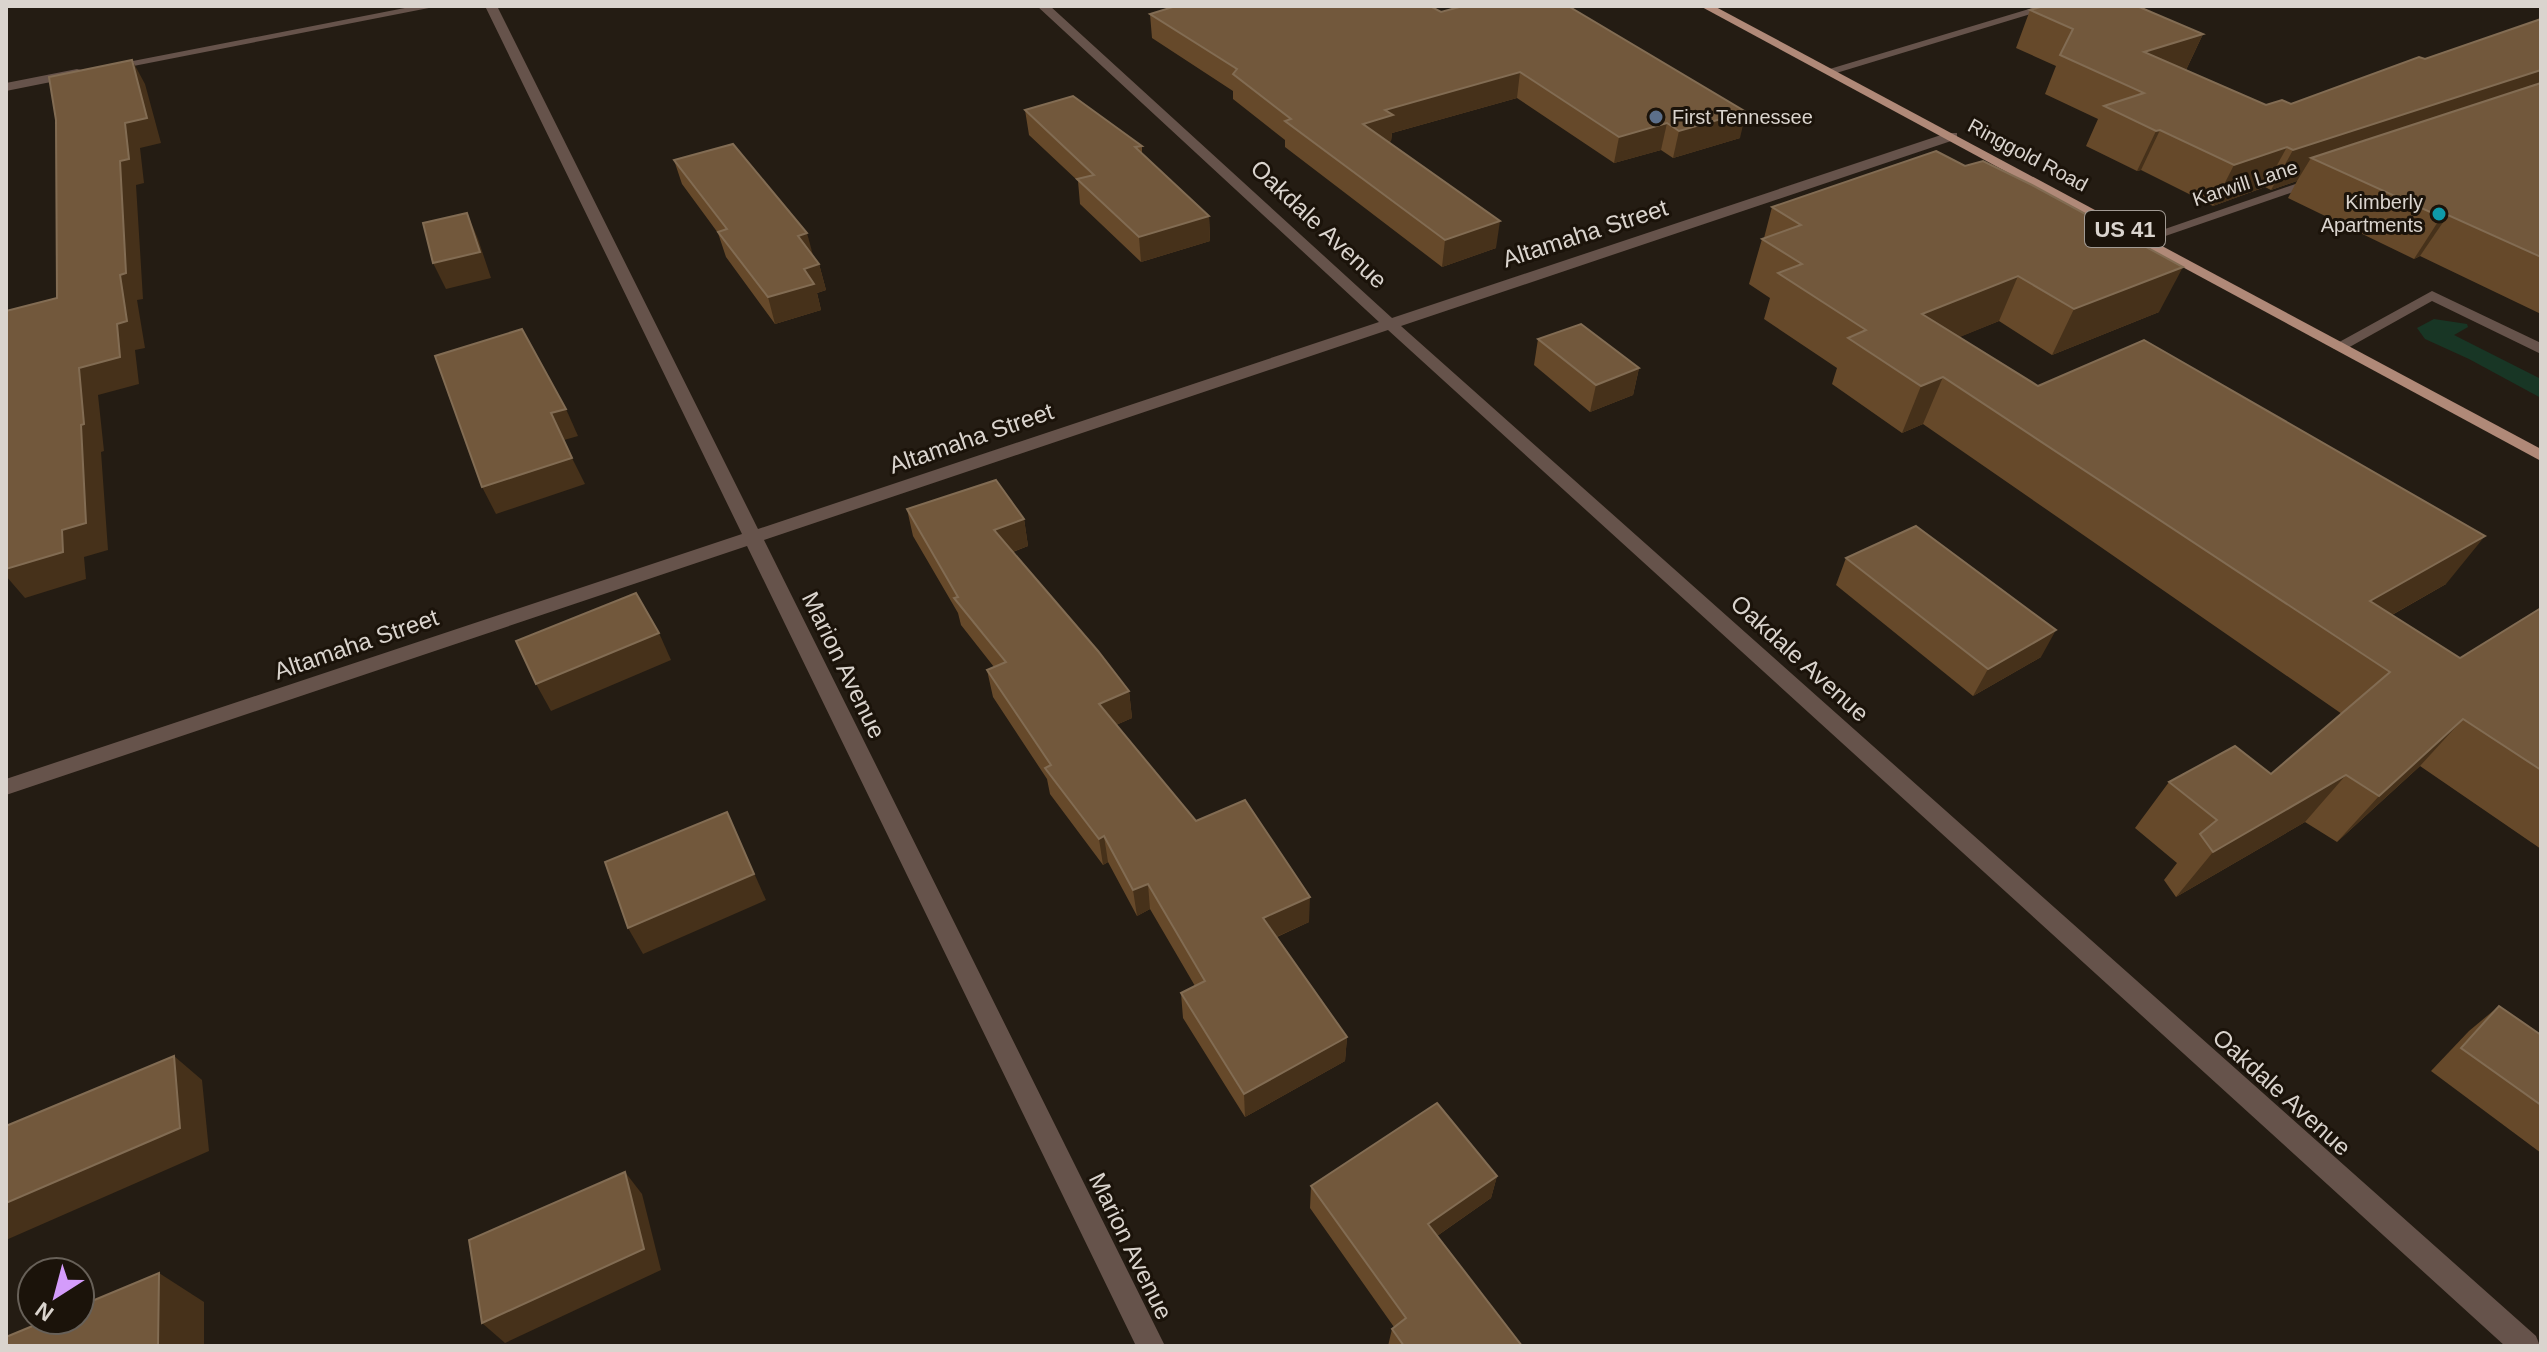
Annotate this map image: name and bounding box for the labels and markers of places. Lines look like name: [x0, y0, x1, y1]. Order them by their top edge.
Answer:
place label: First Tennessee: [1672, 106, 1813, 128]
marker: First Tennessee: [1647, 108, 1665, 126]
place label: Kimberly Apartments: [2321, 191, 2423, 236]
marker: Kimberly Apartments: [2430, 205, 2448, 223]

